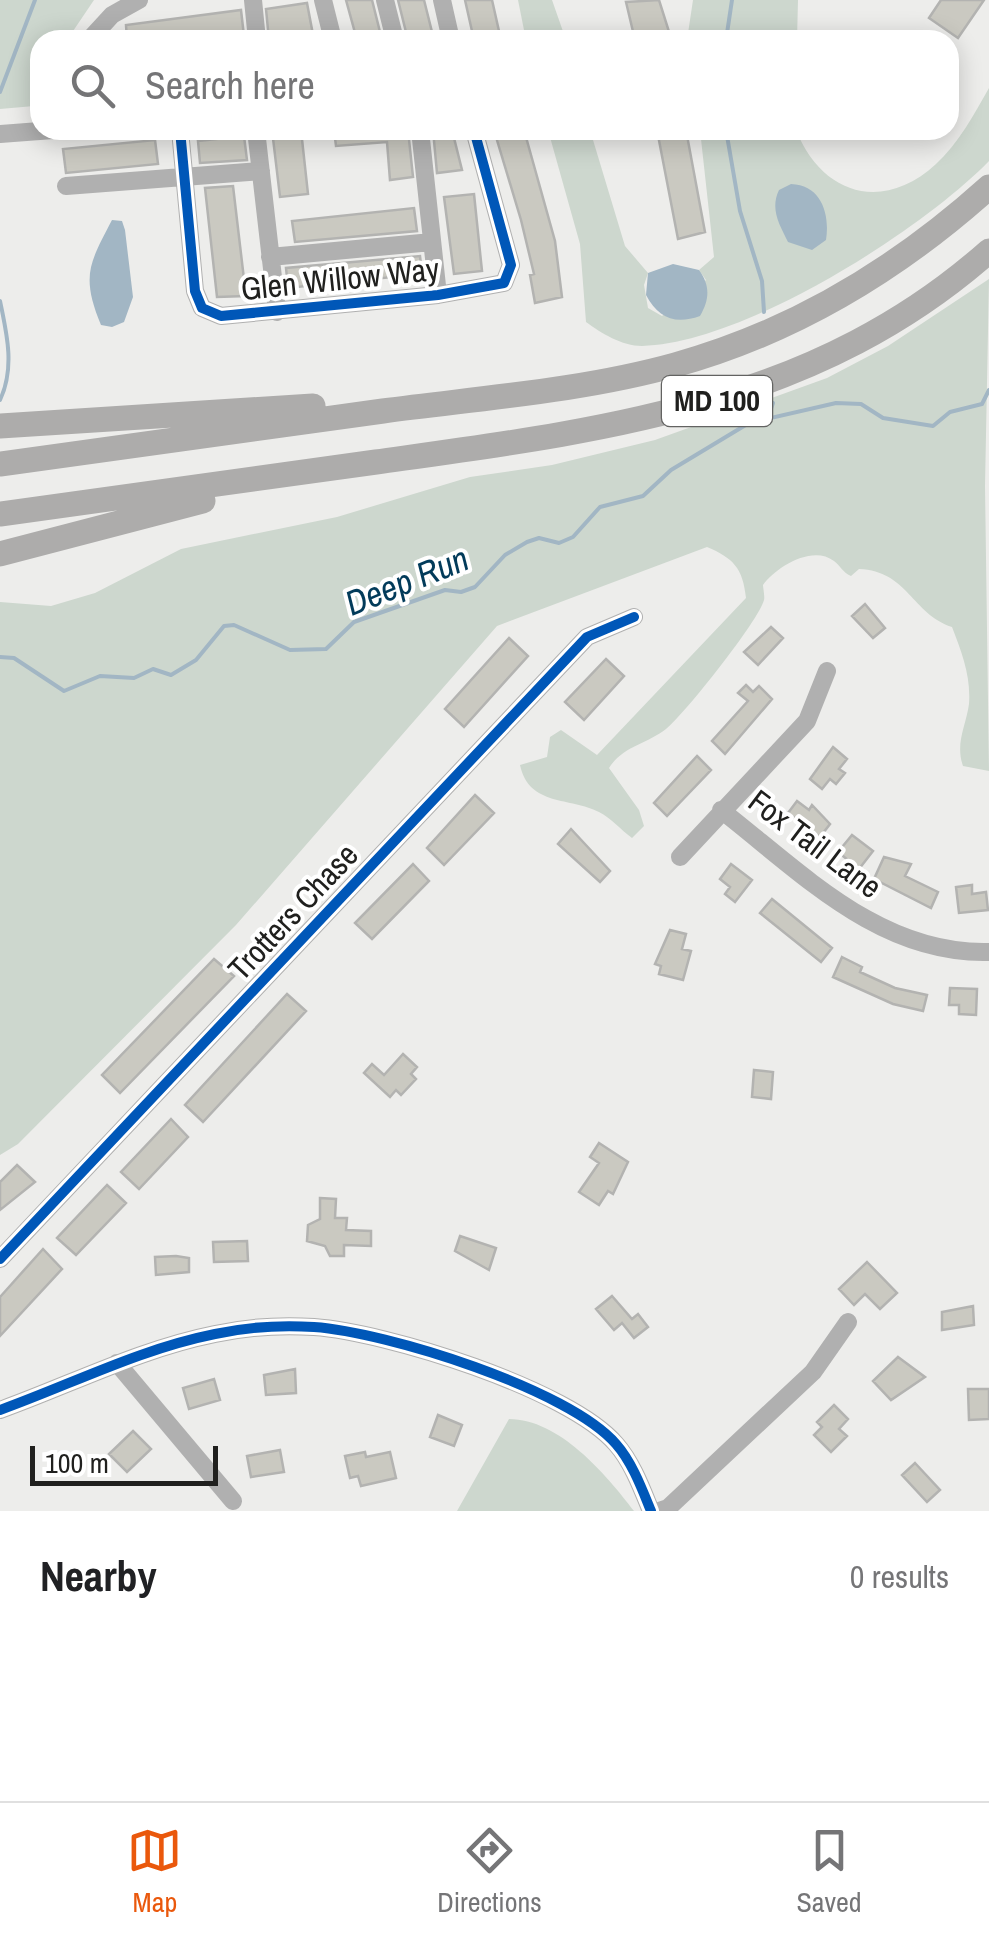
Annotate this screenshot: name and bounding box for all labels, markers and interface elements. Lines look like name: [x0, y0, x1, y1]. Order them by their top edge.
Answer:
search box: [30, 30, 959, 140]
icon: search: [65, 58, 120, 113]
text: Search here: [145, 60, 315, 111]
street label: Glen Willow Way: [239, 247, 441, 310]
road number: MD 100: [662, 376, 772, 426]
water label: Deep Run: [338, 535, 476, 627]
street label: Fox Tail Lane: [740, 779, 891, 908]
street label: Trotters Chase: [218, 834, 367, 989]
scale bar: [30, 1441, 218, 1486]
text: 100 m: [45, 1444, 109, 1482]
text: Nearby: [40, 1548, 157, 1604]
text: 0 results: [850, 1555, 949, 1598]
tab: Map: [127, 1823, 182, 1921]
tab: Directions: [437, 1823, 542, 1921]
tab: Saved: [797, 1823, 862, 1921]

